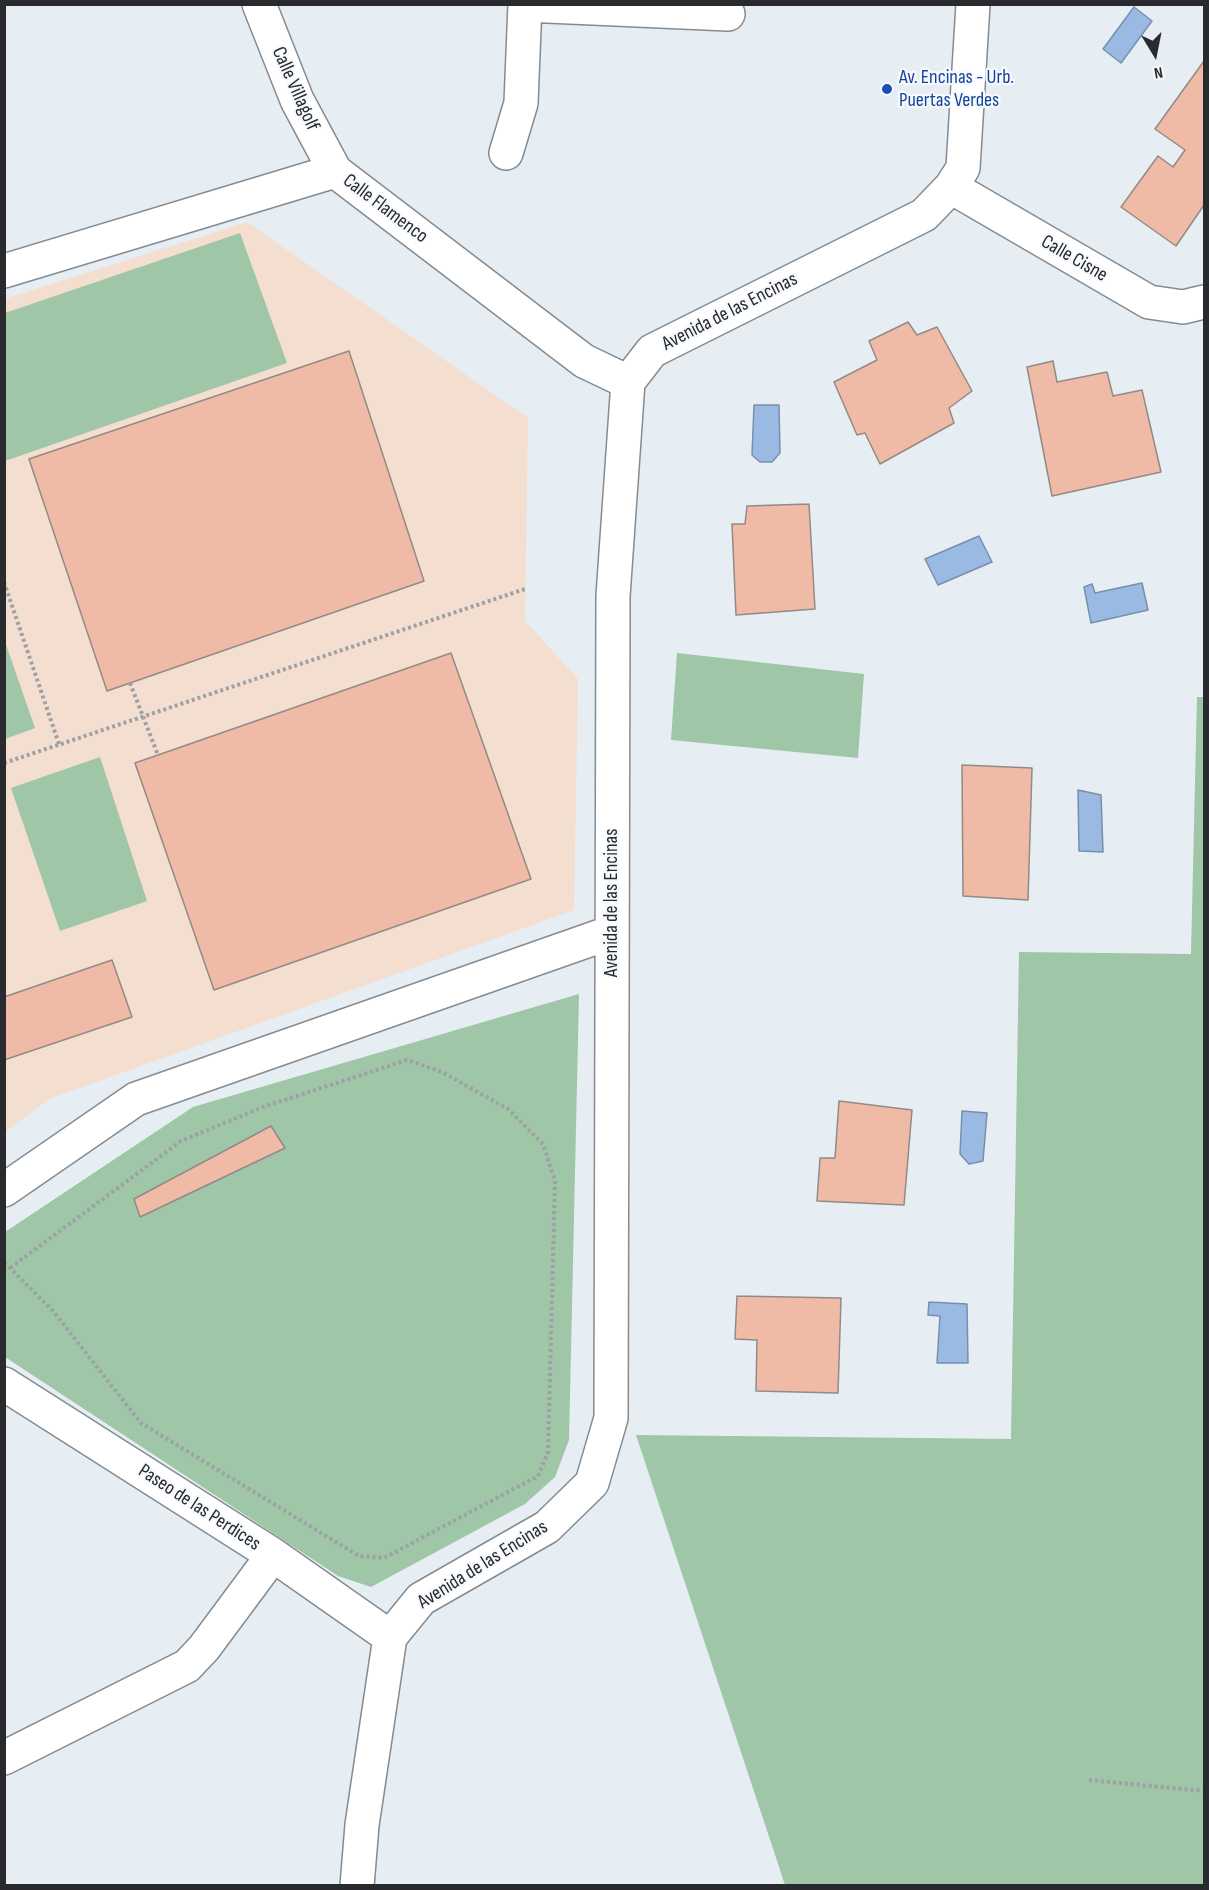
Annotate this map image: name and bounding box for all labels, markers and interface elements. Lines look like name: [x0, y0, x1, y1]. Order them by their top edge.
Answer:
north arrow: [1125, 24, 1185, 84]
street label: Calle Villagolf: [266, 43, 324, 135]
text: N: [1152, 62, 1164, 82]
place label: Av. Encinas - Urb. Puertas Verdes: [899, 66, 1014, 113]
marker: Av. Encinas - Urb. Puertas Verdes: [880, 82, 894, 96]
street label: Calle Flamenco: [338, 169, 432, 249]
street label: Calle Cisne: [1036, 230, 1112, 288]
street label: Avenida de las Encinas: [658, 268, 802, 356]
street label: Avenida de las Encinas: [600, 829, 624, 977]
street label: Paseo de las Perdices: [133, 1460, 265, 1556]
street label: Avenida de las Encinas: [414, 1515, 552, 1615]

